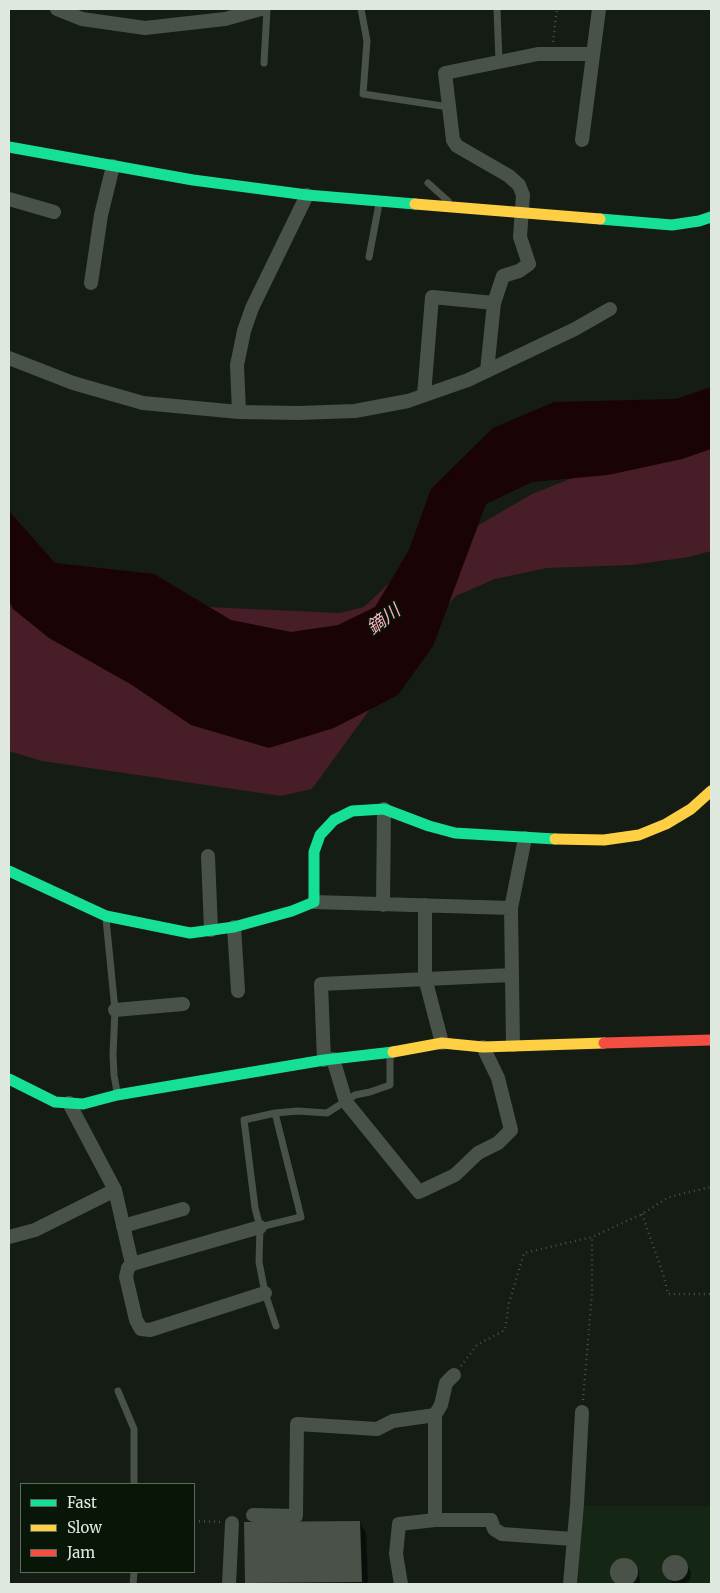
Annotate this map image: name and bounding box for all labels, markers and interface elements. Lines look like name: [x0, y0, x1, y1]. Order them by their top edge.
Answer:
water label: 鏑川: [363, 601, 405, 639]
legend: [20, 1483, 195, 1573]
text: Fast: [67, 1493, 97, 1512]
text: Slow: [67, 1518, 102, 1537]
text: Jam: [67, 1543, 95, 1562]

